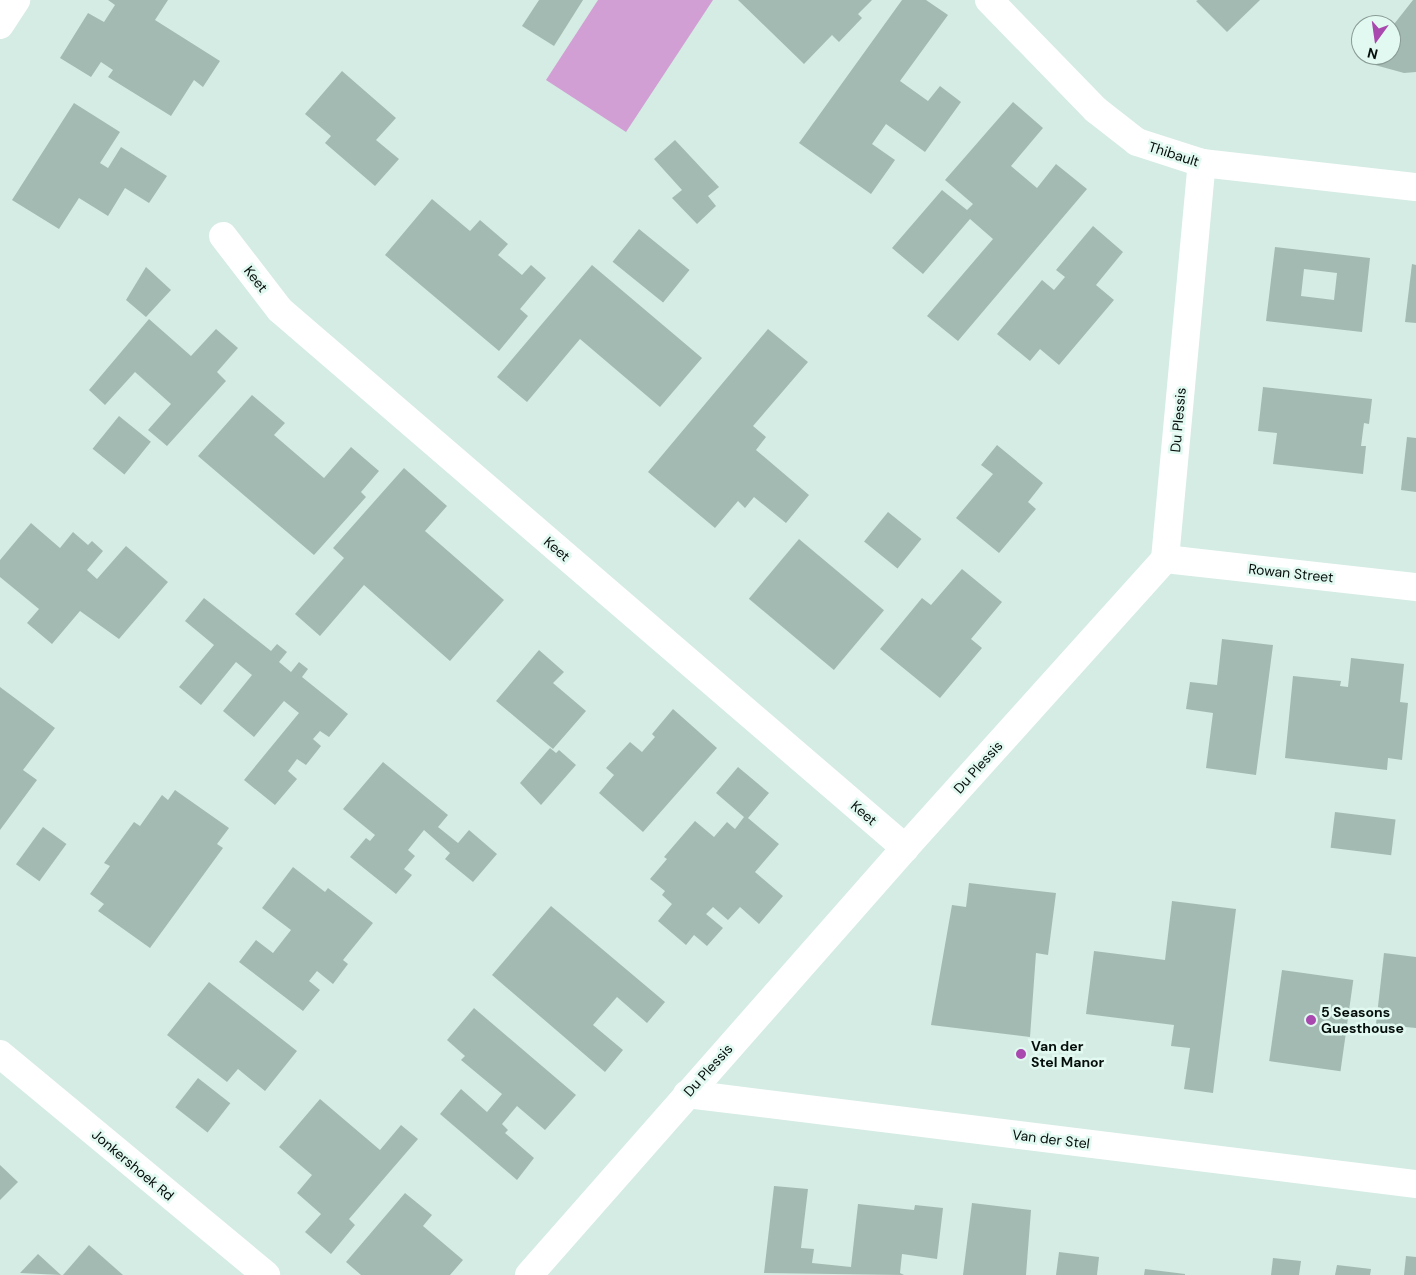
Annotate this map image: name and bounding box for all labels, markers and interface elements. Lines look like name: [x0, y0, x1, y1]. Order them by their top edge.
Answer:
north arrow: [1351, 15, 1401, 65]
text: N: [1365, 44, 1380, 64]
street label: Thibault: [1147, 138, 1201, 170]
street label: Keet: [240, 262, 272, 296]
street label: Du Plessis: [1167, 387, 1189, 453]
street label: Keet: [541, 533, 573, 565]
street label: Rowan Street: [1248, 560, 1334, 586]
street label: Du Plessis: [950, 737, 1006, 797]
street label: Keet: [848, 797, 880, 829]
place label: 5 Seasons Guesthouse: [1321, 1004, 1404, 1036]
marker: 5 Seasons Guesthouse: [1305, 1014, 1317, 1026]
place label: Van der Stel Manor: [1031, 1038, 1104, 1070]
street label: Du Plessis: [680, 1040, 736, 1100]
marker: Van der Stel Manor: [1015, 1048, 1027, 1060]
street label: Jonkershoek Rd: [89, 1126, 177, 1204]
street label: Van der Stel: [1011, 1126, 1091, 1152]

